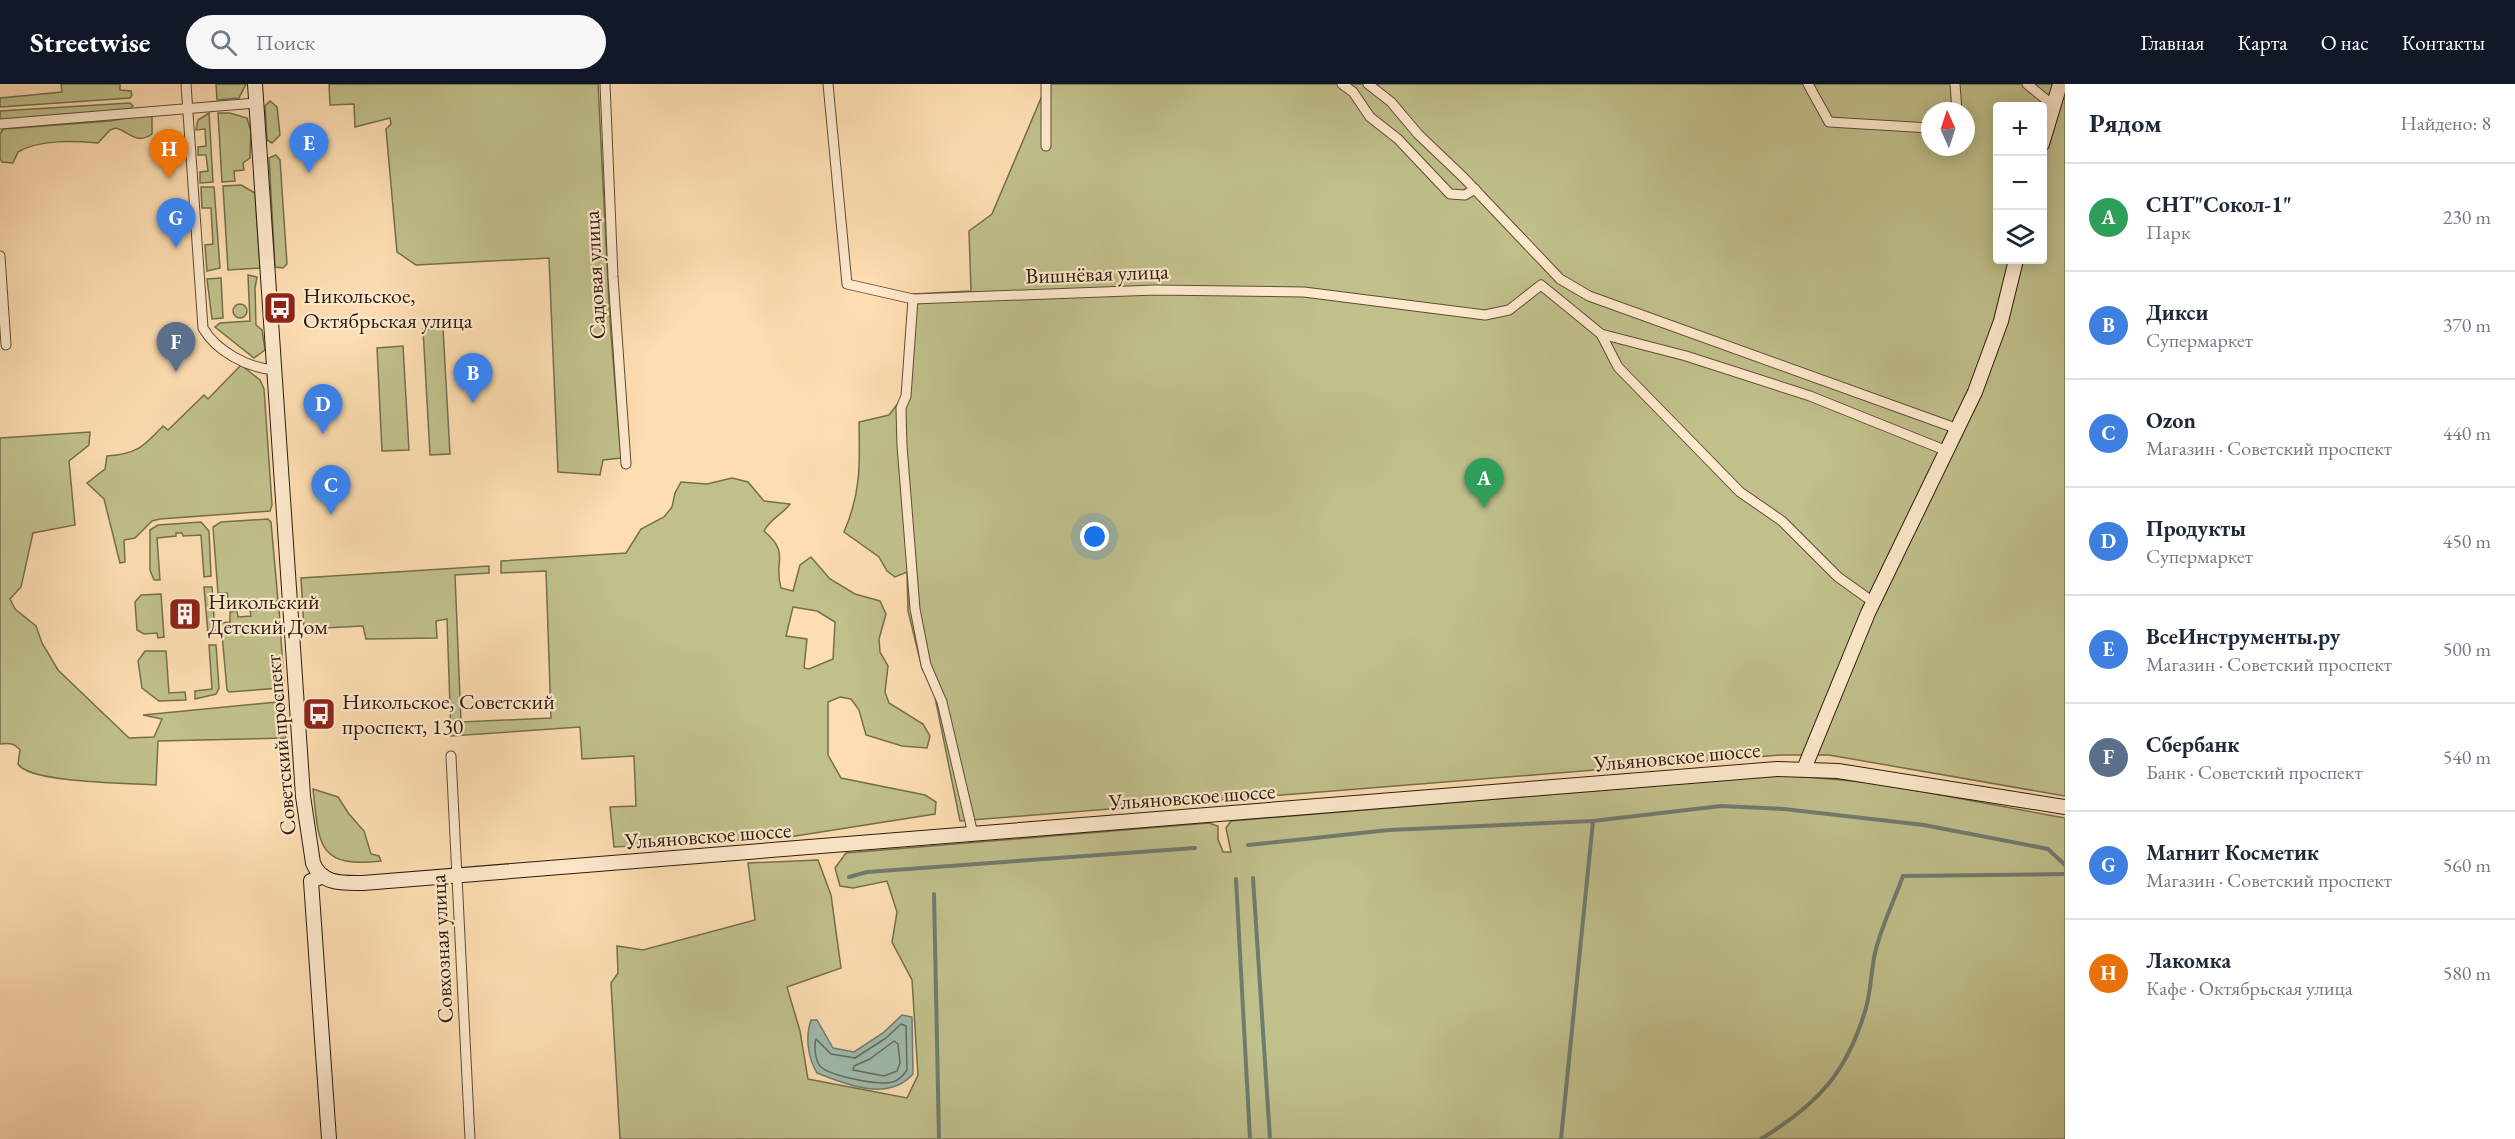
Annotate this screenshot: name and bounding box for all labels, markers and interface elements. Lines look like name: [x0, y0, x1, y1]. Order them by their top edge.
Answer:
search box: [186, 15, 606, 69]
text: Streetwise: [30, 24, 150, 60]
icon: search: [207, 26, 240, 59]
text: Поиск: [255, 28, 315, 57]
text: Главная: [2140, 29, 2204, 56]
text: Карта: [2237, 29, 2288, 56]
text: О нас: [2321, 29, 2369, 56]
text: Контакты: [2402, 29, 2485, 56]
north arrow: [1921, 102, 1975, 156]
map controls: [1993, 102, 2047, 264]
button: +: [1993, 102, 2047, 156]
text: Рядом: [2089, 106, 2162, 140]
text: Найдено: 8: [2400, 110, 2491, 136]
pin: E: [290, 124, 328, 173]
pin: H: [150, 130, 188, 179]
button: −: [1993, 156, 2047, 210]
text: СНТ"Сокол-1": [2146, 190, 2292, 219]
pin: G: [156, 198, 195, 248]
text: A: [2101, 204, 2116, 230]
text: 230 m: [2443, 204, 2491, 230]
street label: Садовая улица: [577, 210, 612, 340]
button: layers: [1993, 210, 2047, 264]
text: Парк: [2146, 219, 2190, 245]
street label: Вишнёвая улица: [1025, 256, 1169, 290]
place label: Никольское, Октябрьская улица: [303, 281, 473, 335]
bus stop icon: Никольское, Октябрьская улица: [262, 290, 298, 326]
text: Дикси: [2146, 298, 2208, 327]
text: B: [2102, 312, 2115, 338]
text: 370 m: [2443, 312, 2491, 338]
pin: F: [156, 322, 195, 372]
text: Супермаркет: [2146, 327, 2253, 353]
pin: B: [454, 354, 492, 403]
pin: D: [304, 384, 342, 434]
text: Ozon: [2146, 406, 2196, 435]
text: C: [2101, 420, 2116, 446]
text: 440 m: [2443, 420, 2491, 446]
text: Магазин · Советский проспект: [2146, 435, 2392, 461]
pin: A: [1464, 458, 1504, 508]
pin: C: [312, 466, 350, 515]
text: Продукты: [2146, 514, 2246, 543]
your location: [1080, 522, 1109, 551]
text: D: [2101, 528, 2116, 554]
text: 450 m: [2443, 528, 2491, 554]
text: Супермаркет: [2146, 543, 2253, 569]
place label: Никольский Детский Дом: [208, 587, 328, 641]
building icon: Никольский Детский Дом: [167, 596, 203, 632]
text: ВсеИнструменты.ру: [2146, 622, 2340, 651]
text: E: [2103, 636, 2114, 662]
text: 500 m: [2443, 636, 2491, 662]
text: Магазин · Советский проспект: [2146, 651, 2392, 677]
street label: Советский проспект: [258, 653, 303, 837]
place label: Никольское, Советский проспект, 130: [342, 687, 555, 741]
bus stop icon: Никольское, Советский проспект, 130: [301, 696, 337, 732]
text: Сбербанк: [2146, 730, 2239, 759]
street label: Ульяновское шоссе: [1592, 735, 1762, 778]
text: F: [2103, 744, 2114, 770]
text: 540 m: [2443, 744, 2491, 770]
text: Банк · Советский проспект: [2146, 759, 2363, 785]
street label: Ульяновское шоссе: [1107, 776, 1277, 817]
street label: Ульяновское шоссе: [623, 815, 793, 856]
text: Магнит Косметик: [2146, 838, 2319, 867]
text: G: [2101, 852, 2116, 878]
text: 560 m: [2443, 852, 2491, 878]
text: Магазин · Советский проспект: [2146, 867, 2392, 893]
street label: Совхозная улица: [423, 873, 460, 1024]
text: Лакомка: [2146, 946, 2231, 975]
text: H: [2100, 960, 2117, 986]
text: 580 m: [2443, 960, 2491, 986]
text: Кафе · Октябрьская улица: [2146, 975, 2353, 1001]

